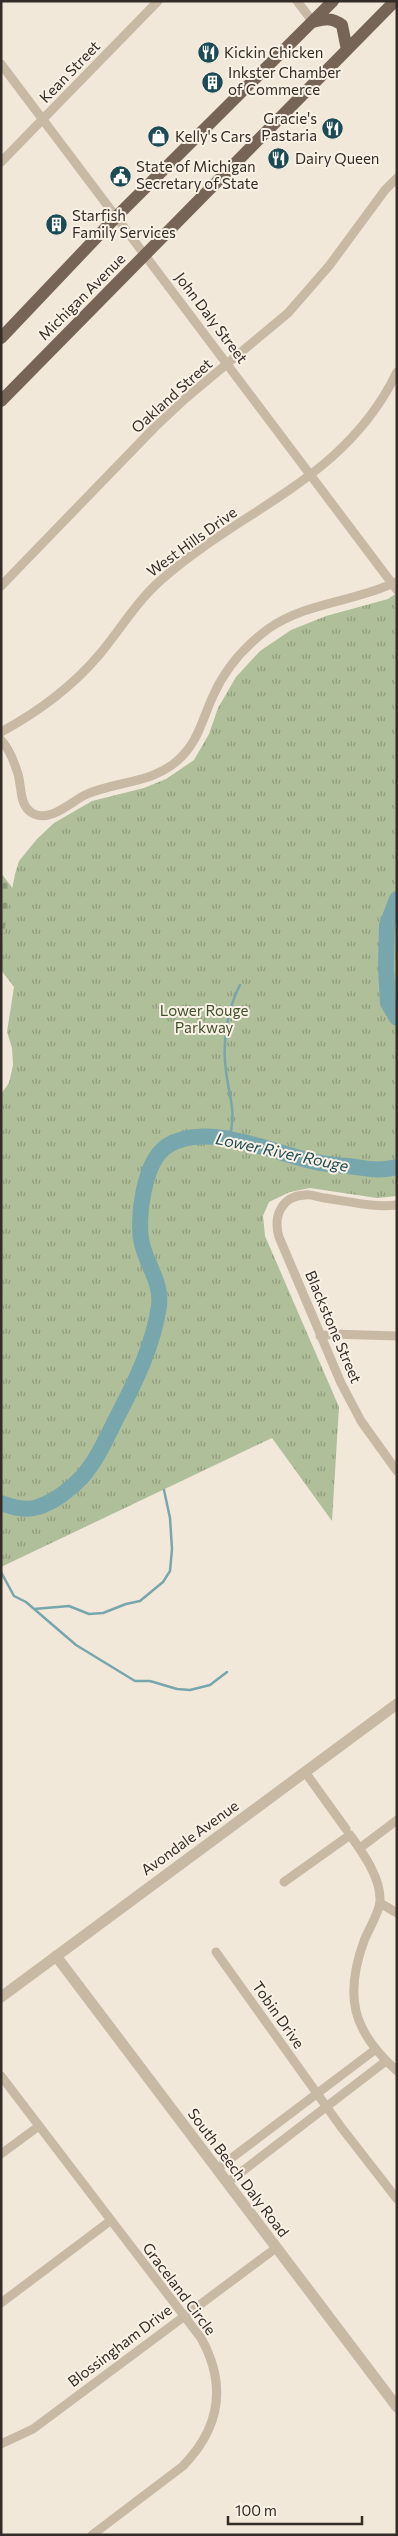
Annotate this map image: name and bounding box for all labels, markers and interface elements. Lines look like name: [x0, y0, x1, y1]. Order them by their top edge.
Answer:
street label: Kean Street: [35, 37, 103, 106]
restaurant icon: Kickin Chicken: [196, 41, 220, 65]
place label: Kickin Chicken: [224, 43, 323, 61]
place label: Inkster Chamber of Commerce: [228, 63, 341, 98]
building icon: Inkster Chamber of Commerce: [200, 70, 224, 94]
place label: Gracie's Pastaria: [261, 109, 317, 144]
restaurant icon: Gracie's Pastaria: [321, 116, 345, 140]
shop icon: Kelly's Cars: [147, 125, 171, 149]
place label: Kelly's Cars: [175, 127, 251, 145]
restaurant icon: Dairy Queen: [267, 147, 291, 171]
place label: Dairy Queen: [295, 149, 379, 167]
place label: State of Michigan Secretary of State: [136, 157, 259, 192]
public building icon: State of Michigan Secretary of State: [108, 164, 132, 188]
place label: Starfish Family Services: [72, 206, 176, 241]
building icon: Starfish Family Services: [44, 213, 68, 237]
street label: Michigan Avenue: [34, 249, 129, 343]
street label: John Daly Street: [172, 268, 252, 366]
street label: Oakland Street: [127, 354, 215, 436]
street label: West Hills Drive: [143, 503, 240, 580]
park label: Lower Rouge Parkway: [160, 1001, 248, 1036]
water label: Lower River Rouge: [214, 1128, 351, 1175]
street label: Blackstone Street: [302, 1268, 366, 1386]
street label: Avondale Avenue: [137, 1796, 242, 1879]
street label: Tobin Drive: [249, 1977, 309, 2052]
street label: South Beech Daly Road: [185, 2104, 293, 2240]
street label: Graceland Circle: [139, 2239, 220, 2338]
street label: Blossingham Drive: [64, 2300, 175, 2390]
scale bar: [228, 2494, 362, 2526]
text: 100 m: [235, 2501, 277, 2519]

